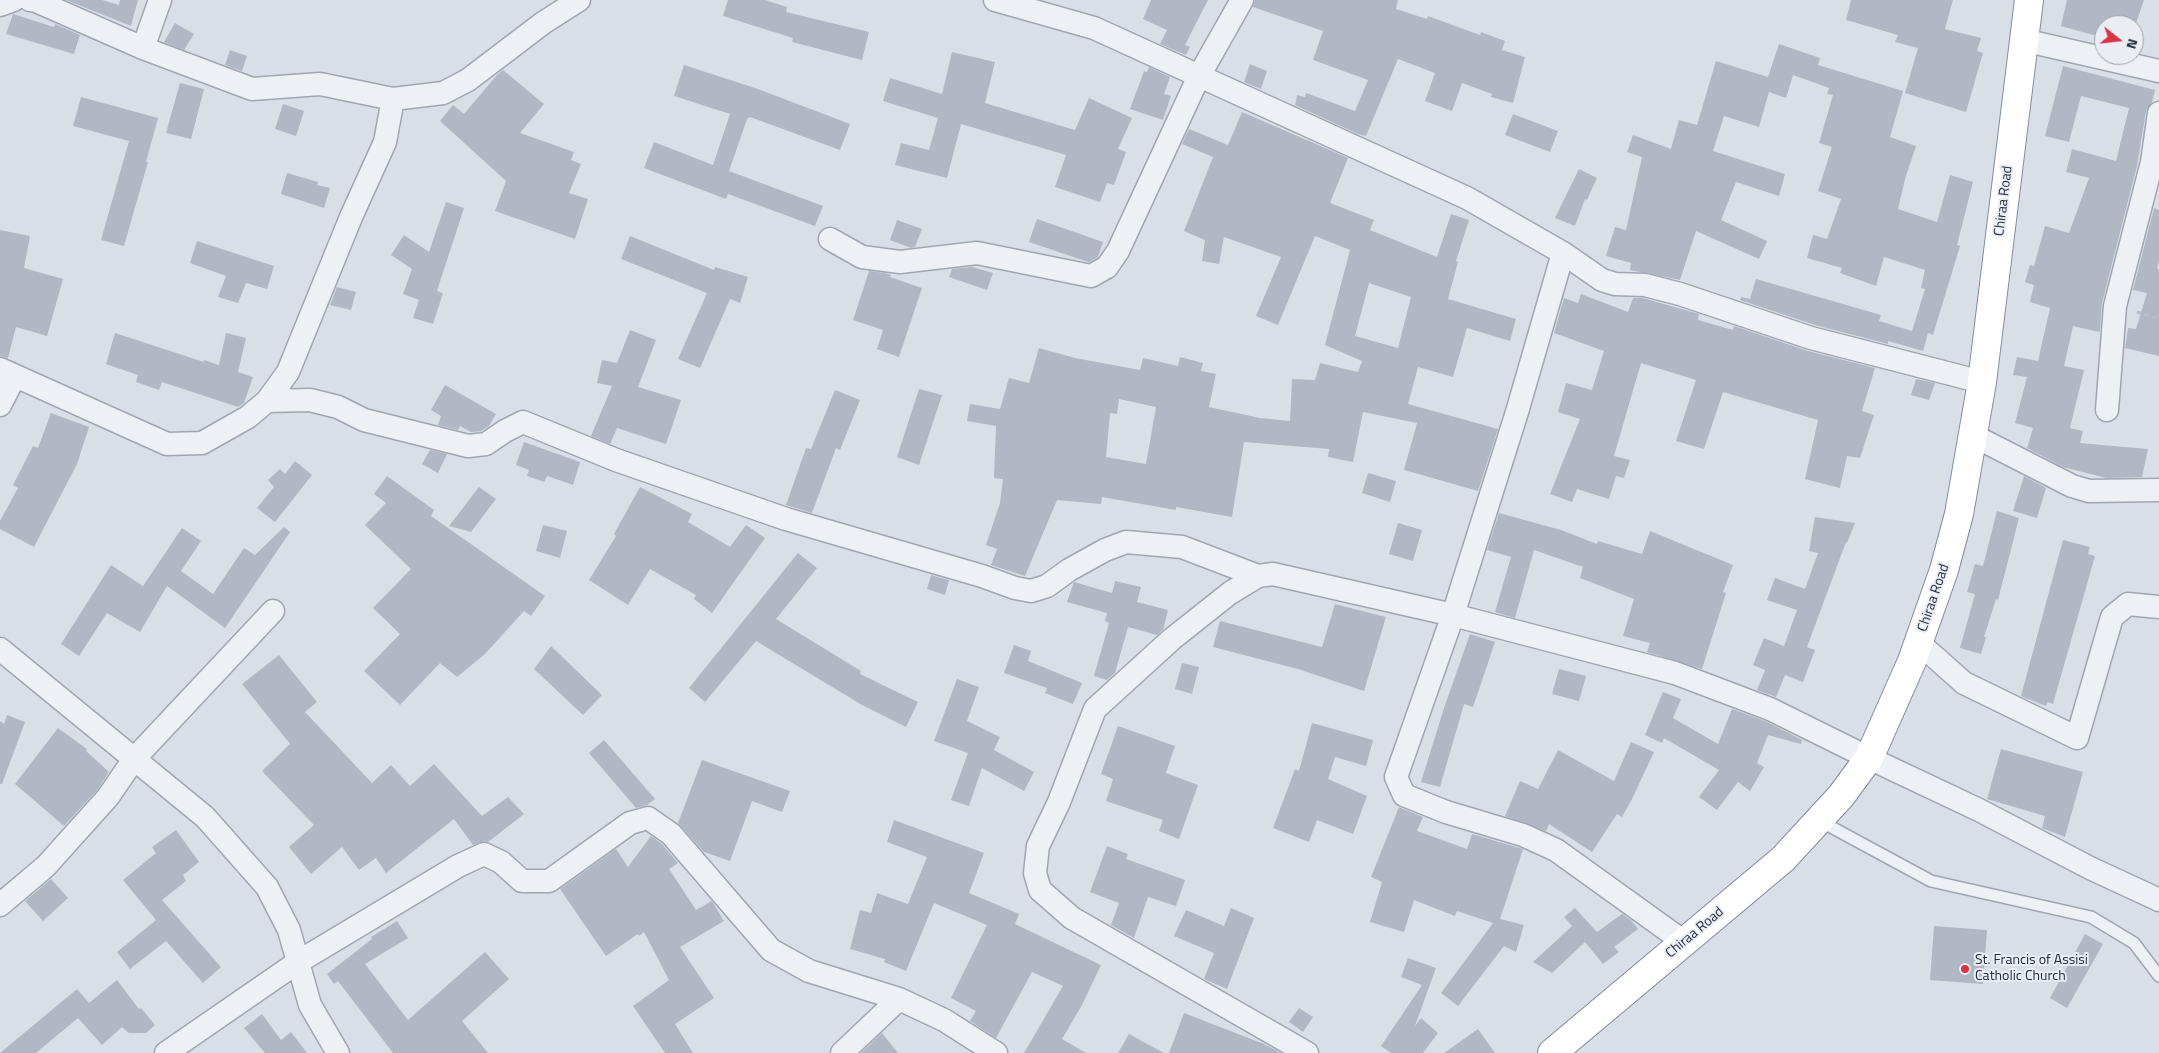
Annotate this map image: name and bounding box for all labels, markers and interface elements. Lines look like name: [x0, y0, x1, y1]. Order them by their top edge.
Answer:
north arrow: [2094, 15, 2144, 65]
text: N: [2122, 36, 2144, 52]
street label: Chiraa Road: [1991, 165, 2017, 237]
street label: Chiraa Road: [1915, 562, 1953, 634]
street label: Chiraa Road: [1663, 904, 1727, 962]
place label: St. Francis of Assisi Catholic Church: [1975, 953, 2088, 986]
marker: St. Francis of Assisi Catholic Church: [1959, 963, 1971, 975]

